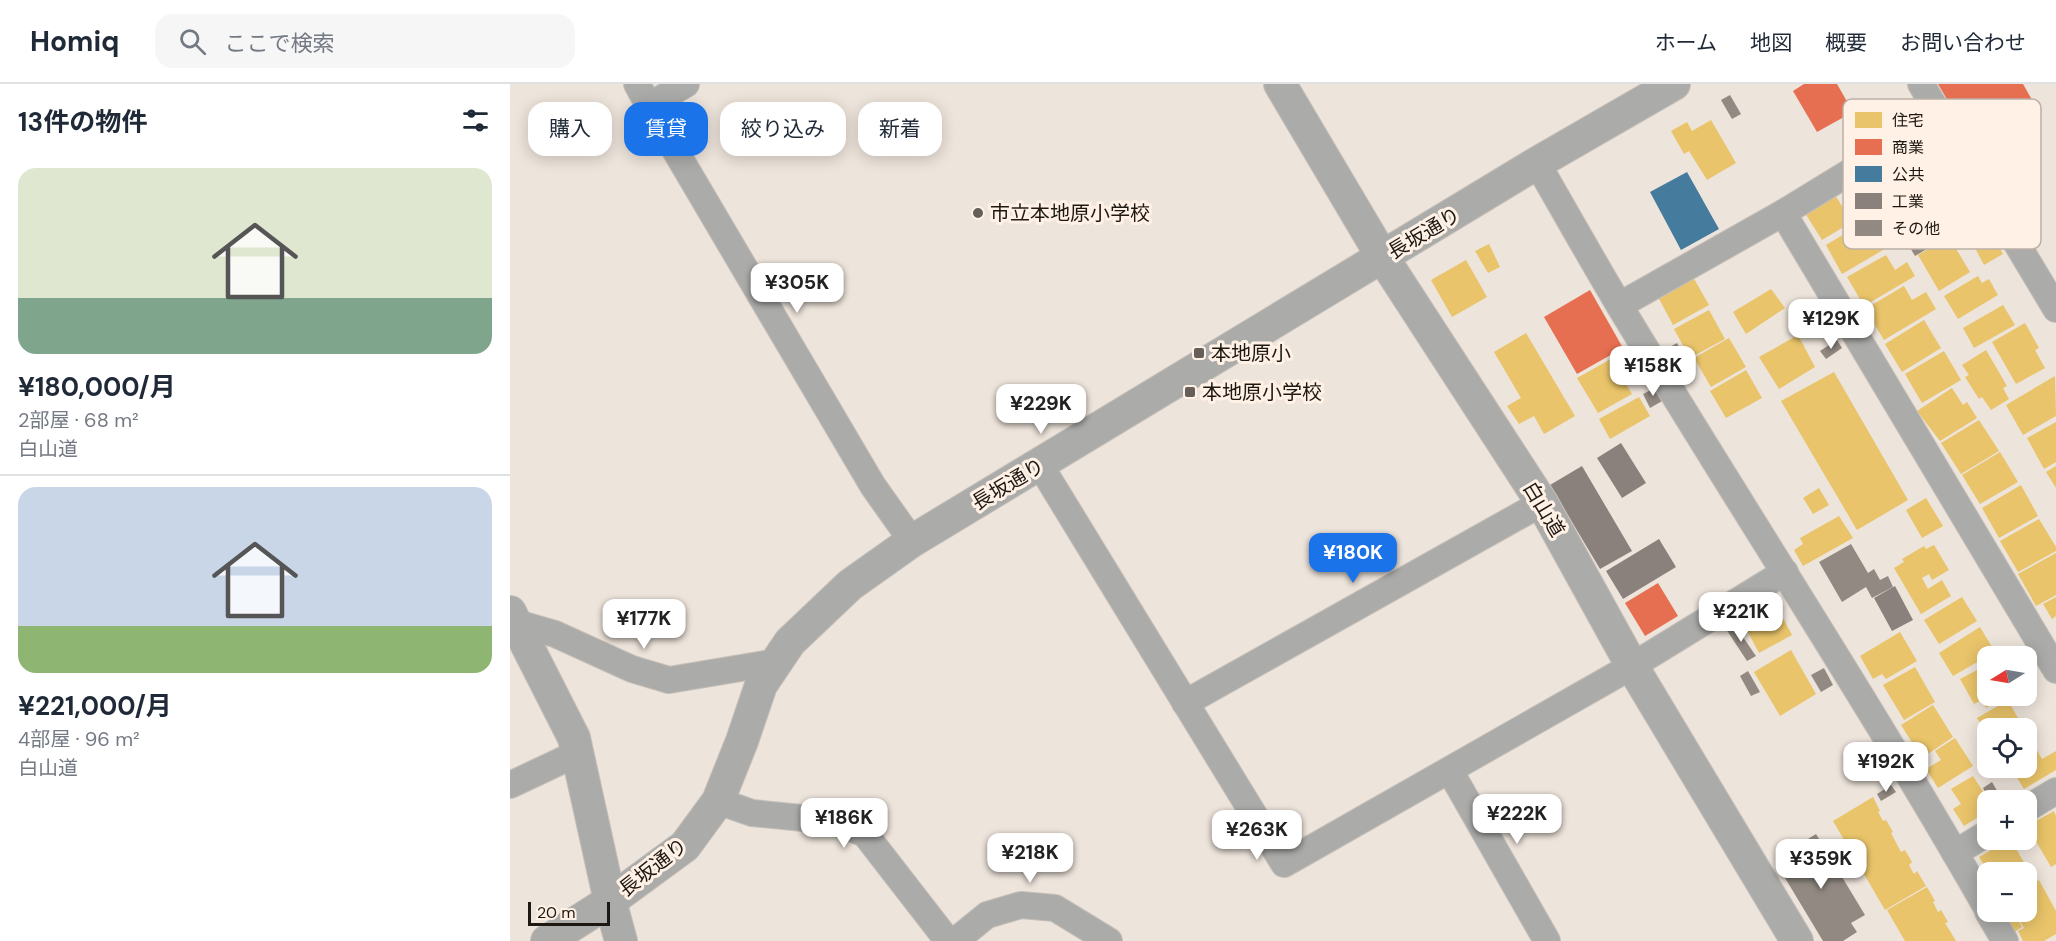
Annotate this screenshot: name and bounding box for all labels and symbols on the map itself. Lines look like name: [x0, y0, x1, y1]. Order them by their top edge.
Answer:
legend: [1843, 99, 2041, 249]
text: 住宅: [1892, 110, 1924, 131]
text: 商業: [1892, 137, 1924, 158]
text: 公共: [1892, 164, 1924, 185]
text: 工業: [1892, 191, 1924, 212]
place label: 市立本地原小学校: [990, 200, 1150, 226]
street label: 長坂通り: [1383, 201, 1465, 265]
marker: 市立本地原小学校: [971, 206, 985, 220]
text: その他: [1892, 218, 1940, 239]
pin: ¥305K: [755, 263, 839, 314]
pin: ¥129K: [1789, 299, 1873, 350]
place label: 本地原小: [1211, 340, 1291, 366]
marker: 本地原小: [1192, 346, 1206, 360]
pin: ¥158K: [1611, 346, 1695, 397]
place label: 本地原小学校: [1202, 379, 1322, 405]
pin: ¥229K: [999, 384, 1083, 435]
marker: 本地原小学校: [1183, 385, 1197, 399]
street label: 長坂通り: [967, 452, 1049, 516]
street label: 白山道: [1517, 477, 1571, 541]
pin: ¥180K: [1311, 533, 1395, 584]
pin: ¥221K: [1699, 592, 1783, 643]
pin: ¥177K: [602, 599, 686, 650]
north arrow: [1977, 646, 2037, 706]
pin: ¥192K: [1844, 742, 1928, 793]
pin: ¥222K: [1475, 794, 1559, 845]
pin: ¥186K: [802, 798, 886, 849]
pin: ¥263K: [1215, 810, 1299, 861]
street label: 長坂通り: [613, 832, 693, 902]
pin: ¥218K: [988, 833, 1072, 884]
pin: ¥359K: [1779, 839, 1863, 890]
scale bar: [528, 899, 610, 926]

